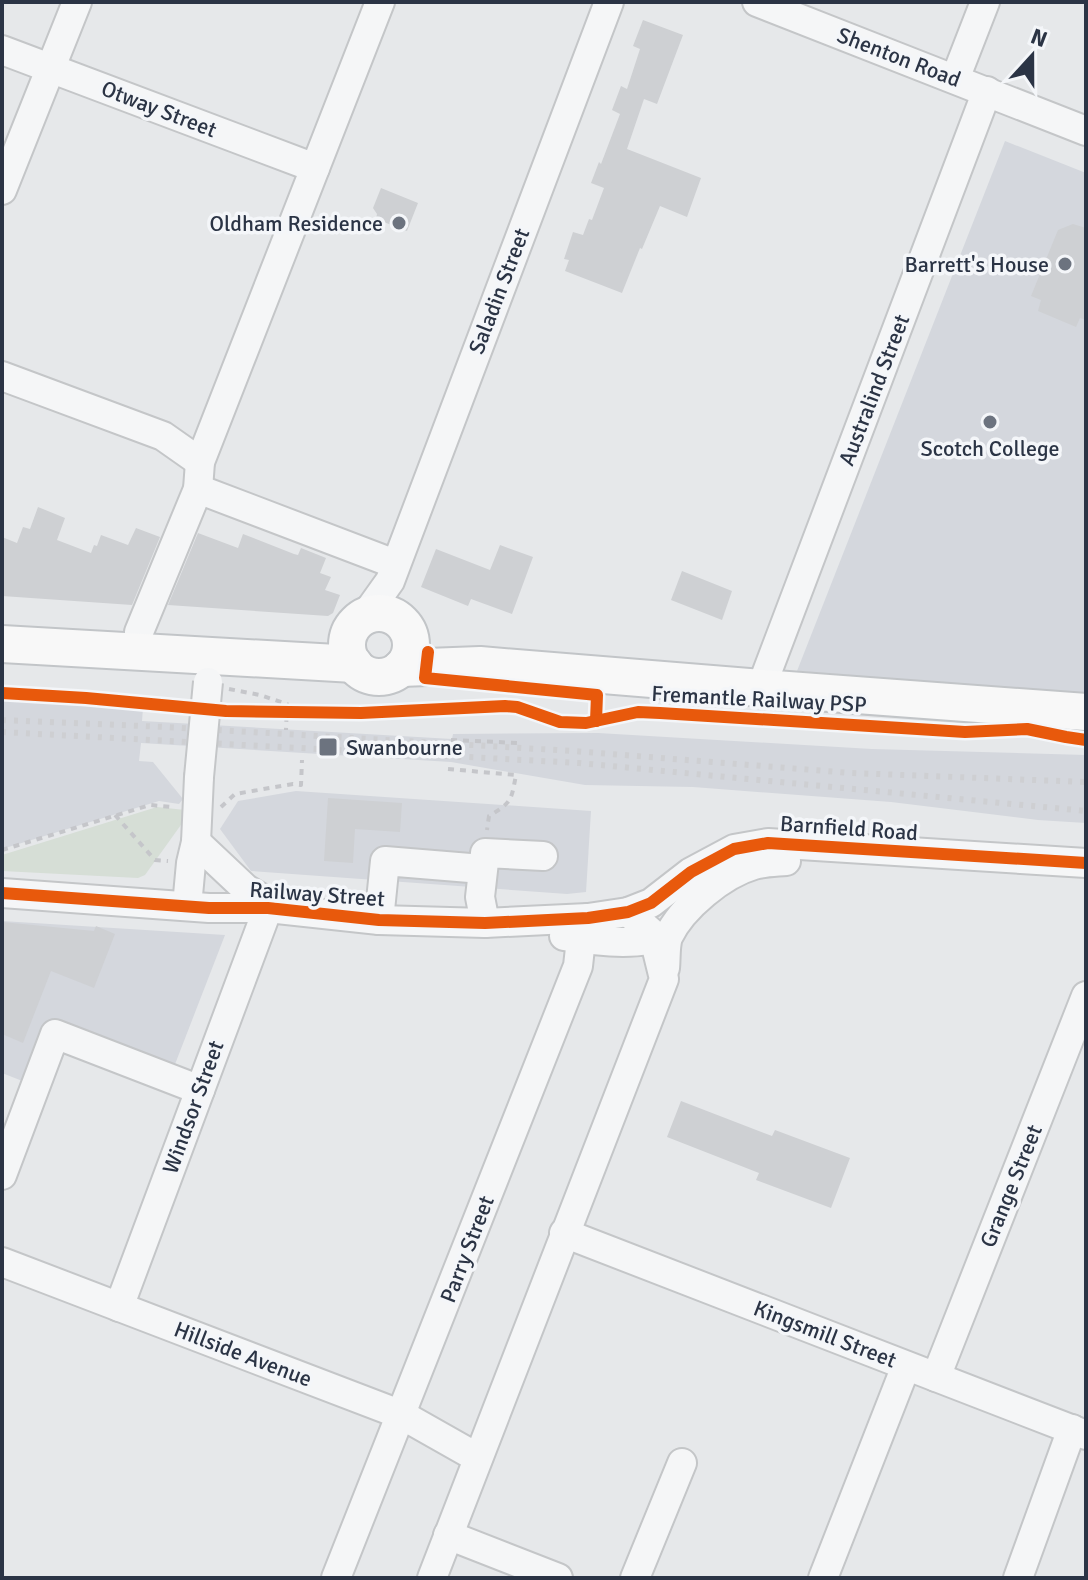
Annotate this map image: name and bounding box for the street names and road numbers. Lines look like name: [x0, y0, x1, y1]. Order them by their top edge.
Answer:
street label: Shenton Road: [833, 21, 965, 93]
street label: Otway Street: [98, 75, 221, 143]
street label: Saladin Street: [463, 224, 535, 358]
street label: Australind Street: [833, 310, 915, 469]
street label: Fremantle Railway PSP: [651, 680, 867, 718]
street label: Barnfield Road: [779, 810, 919, 846]
street label: Railway Street: [248, 876, 386, 912]
street label: Windsor Street: [156, 1036, 230, 1177]
street label: Grange Street: [974, 1120, 1048, 1251]
street label: Parry Street: [434, 1191, 500, 1306]
street label: Kingsmill Street: [750, 1294, 900, 1374]
street label: Hillside Avenue: [170, 1315, 316, 1393]

